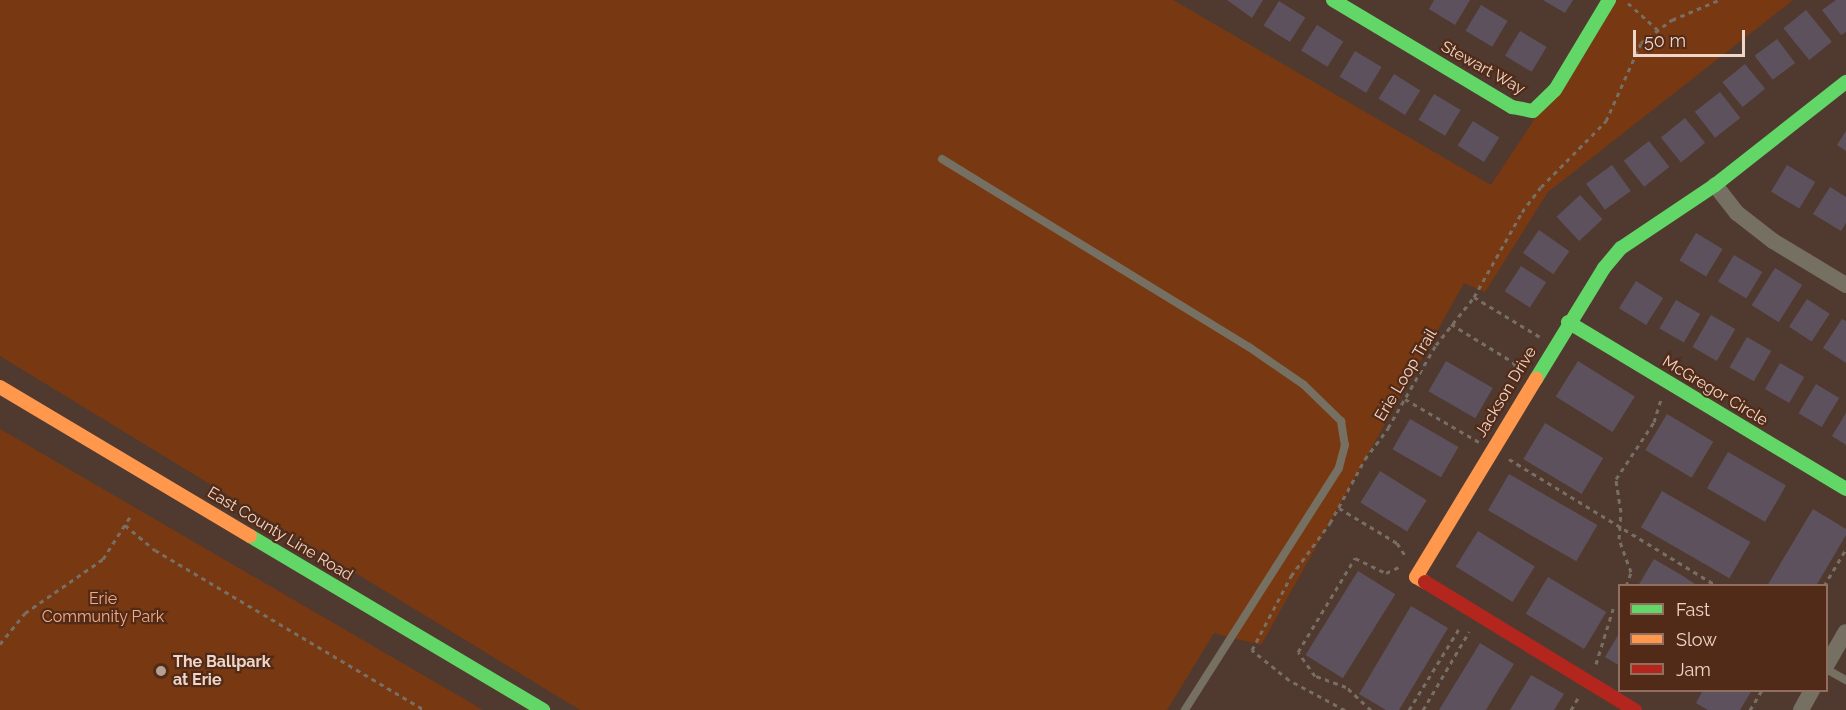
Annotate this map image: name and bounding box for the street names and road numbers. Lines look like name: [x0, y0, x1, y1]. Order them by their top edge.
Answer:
street label: Stewart Way: [1437, 37, 1529, 99]
street label: Erie Loop Trail: [1371, 325, 1441, 425]
street label: Jackson Drive: [1471, 343, 1541, 441]
street label: McGregor Circle: [1659, 352, 1771, 430]
street label: East County Line Road: [204, 483, 356, 585]

